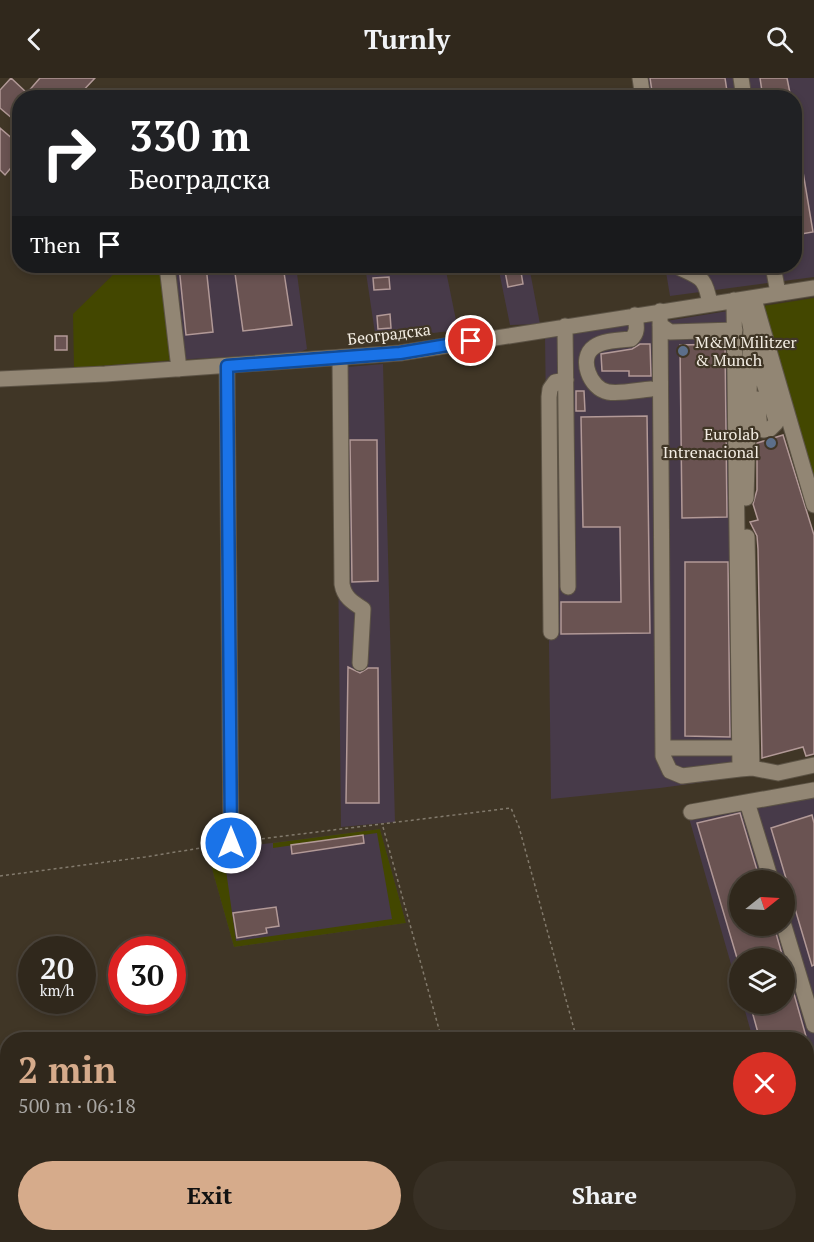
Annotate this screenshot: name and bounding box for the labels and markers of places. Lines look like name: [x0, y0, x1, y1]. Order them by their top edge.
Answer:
pin: [445, 315, 496, 366]
place label: M&M Militzer & Munch: [695, 331, 797, 371]
marker: M&M Militzer & Munch: [676, 344, 690, 358]
place label: Eurolab Intrenacional: [663, 423, 759, 463]
marker: Eurolab Intrenacional: [764, 436, 778, 450]

